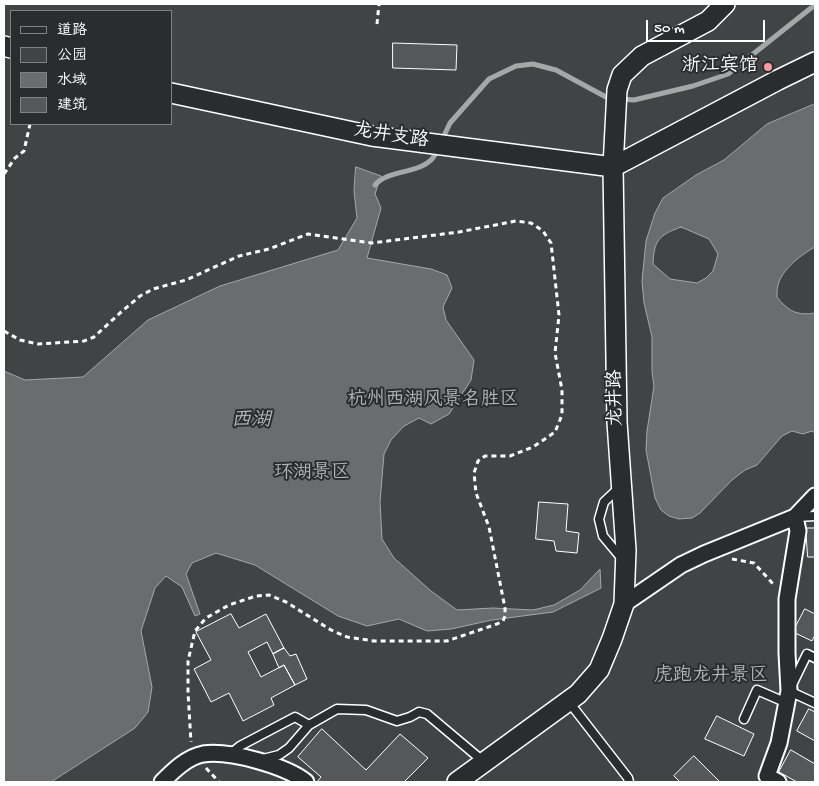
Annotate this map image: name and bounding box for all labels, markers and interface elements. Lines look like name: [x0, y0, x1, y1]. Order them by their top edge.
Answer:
legend: [10, 10, 172, 125]
scale bar: [649, 10, 768, 42]
text: 50 m: [654, 20, 685, 38]
text: 道路: [57, 22, 87, 40]
text: 公园: [57, 47, 87, 65]
place label: 浙江宾馆: [682, 56, 758, 78]
marker: 浙江宾馆: [762, 61, 774, 73]
text: 水域: [57, 72, 87, 90]
text: 建筑: [57, 97, 87, 115]
street label: 龙井支路: [352, 120, 430, 154]
street label: 龙井路: [605, 369, 629, 427]
park label: 杭州西湖风景名胜区: [348, 390, 518, 412]
water label: 西湖: [231, 410, 271, 434]
park label: 环湖景区: [274, 463, 350, 485]
park label: 虎跑龙井景区: [654, 666, 768, 688]

